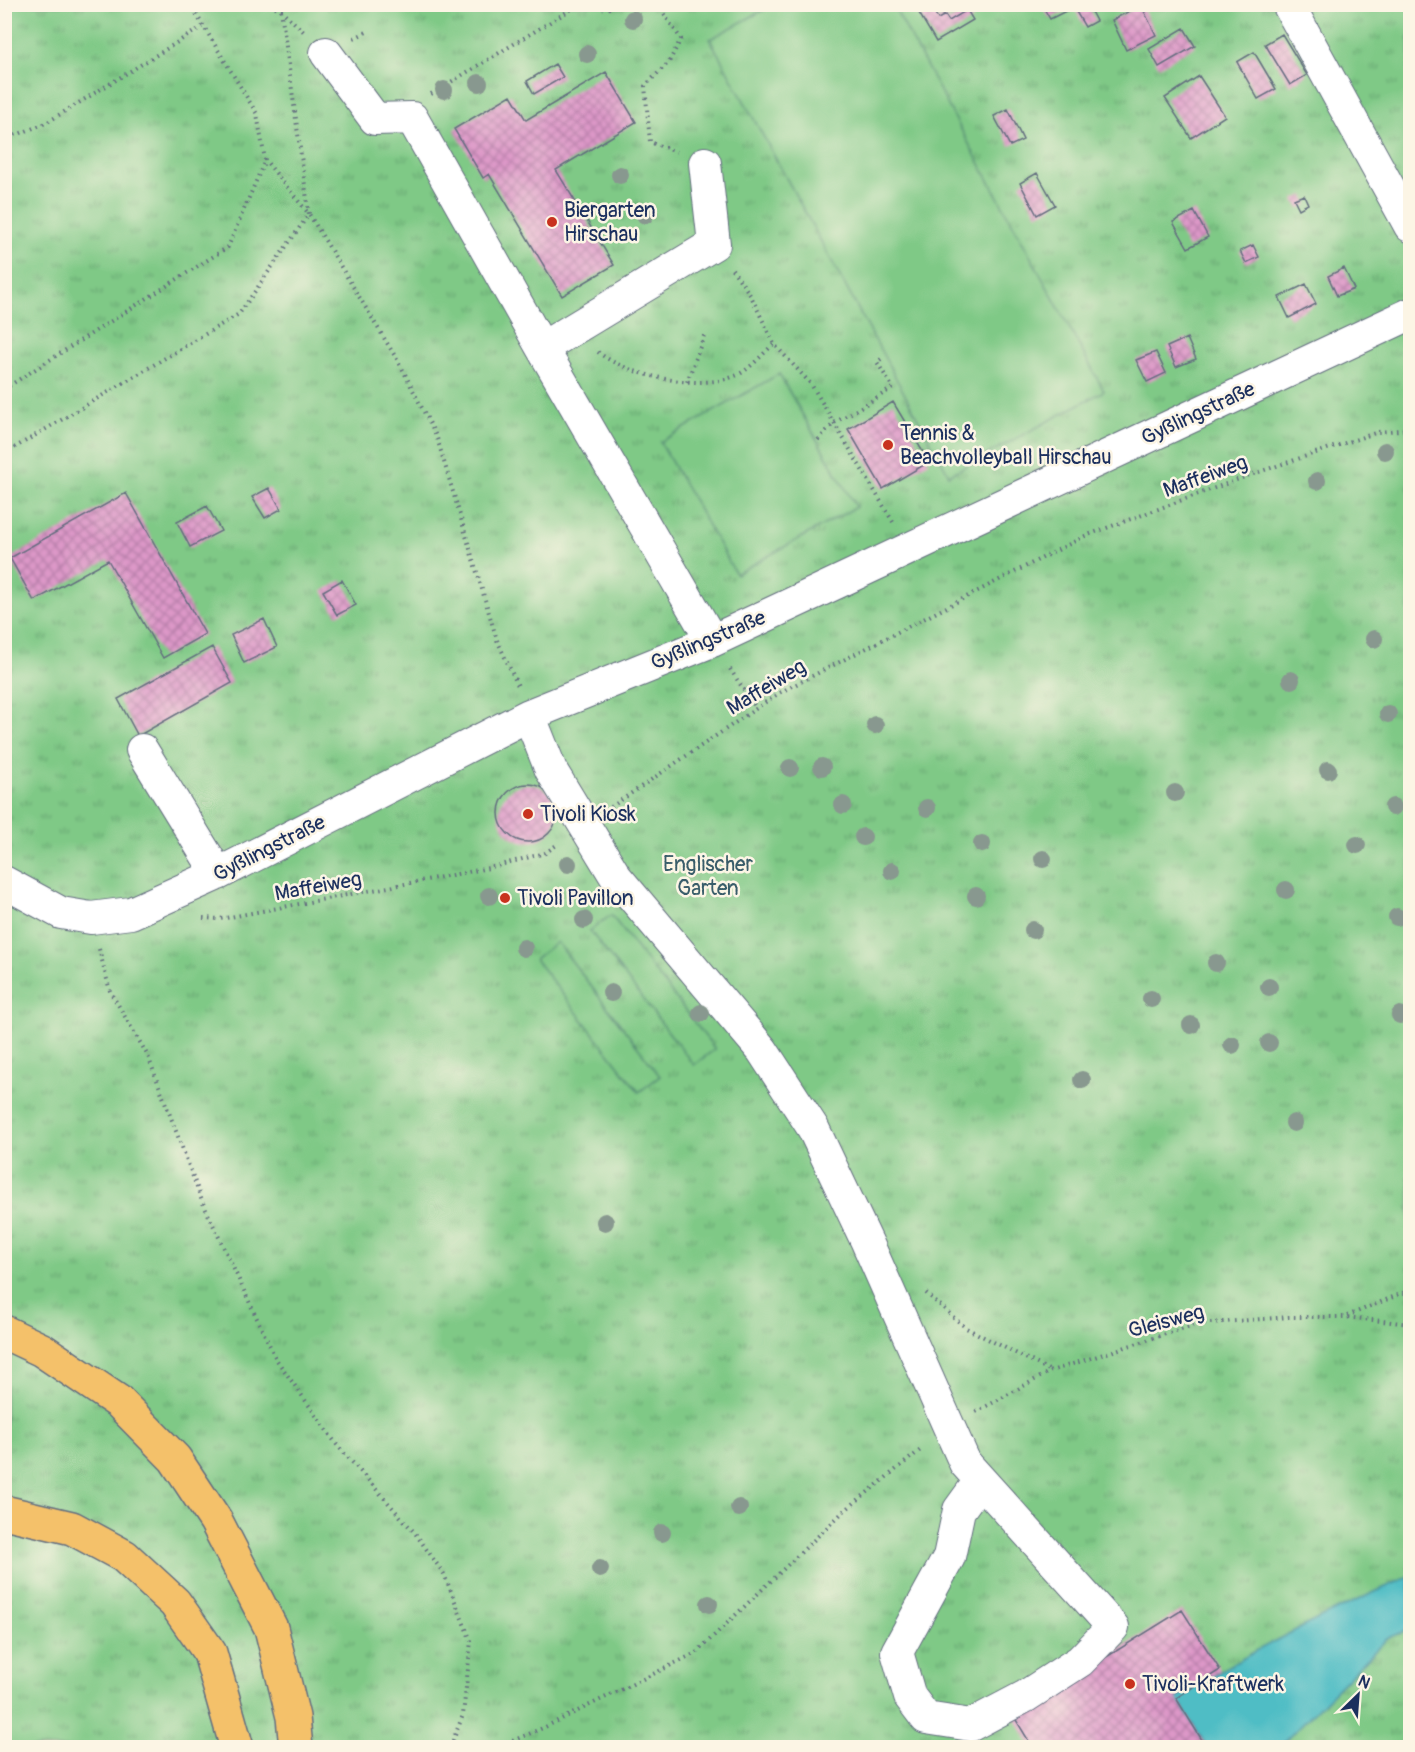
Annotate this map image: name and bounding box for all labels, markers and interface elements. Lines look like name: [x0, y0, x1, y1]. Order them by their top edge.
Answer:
place label: Biergarten Hirschau: [564, 197, 656, 248]
marker: Biergarten Hirschau: [545, 215, 559, 229]
street label: Gyßlingstraße: [1137, 375, 1260, 452]
place label: Tennis & Beachvolleyball Hirschau: [900, 420, 1112, 471]
marker: Tennis & Beachvolleyball Hirschau: [881, 438, 895, 452]
street label: Maffeiweg: [1159, 449, 1251, 504]
street label: Gyßlingstraße: [647, 604, 770, 677]
street label: Maffeiweg: [722, 653, 811, 722]
place label: Tivoli Kiosk: [540, 801, 636, 828]
marker: Tivoli Kiosk: [521, 807, 535, 821]
street label: Gyßlingstraße: [209, 808, 330, 888]
park label: Englischer Garten: [663, 851, 753, 902]
street label: Maffeiweg: [273, 866, 364, 907]
place label: Tivoli Pavillon: [517, 885, 634, 912]
marker: Tivoli Pavillon: [498, 891, 512, 905]
street label: Gleisweg: [1125, 1298, 1207, 1345]
north arrow: [1328, 1665, 1388, 1725]
place label: Tivoli-Kraftwerk: [1142, 1671, 1284, 1698]
text: N: [1355, 1671, 1373, 1694]
marker: Tivoli-Kraftwerk: [1123, 1677, 1137, 1691]

